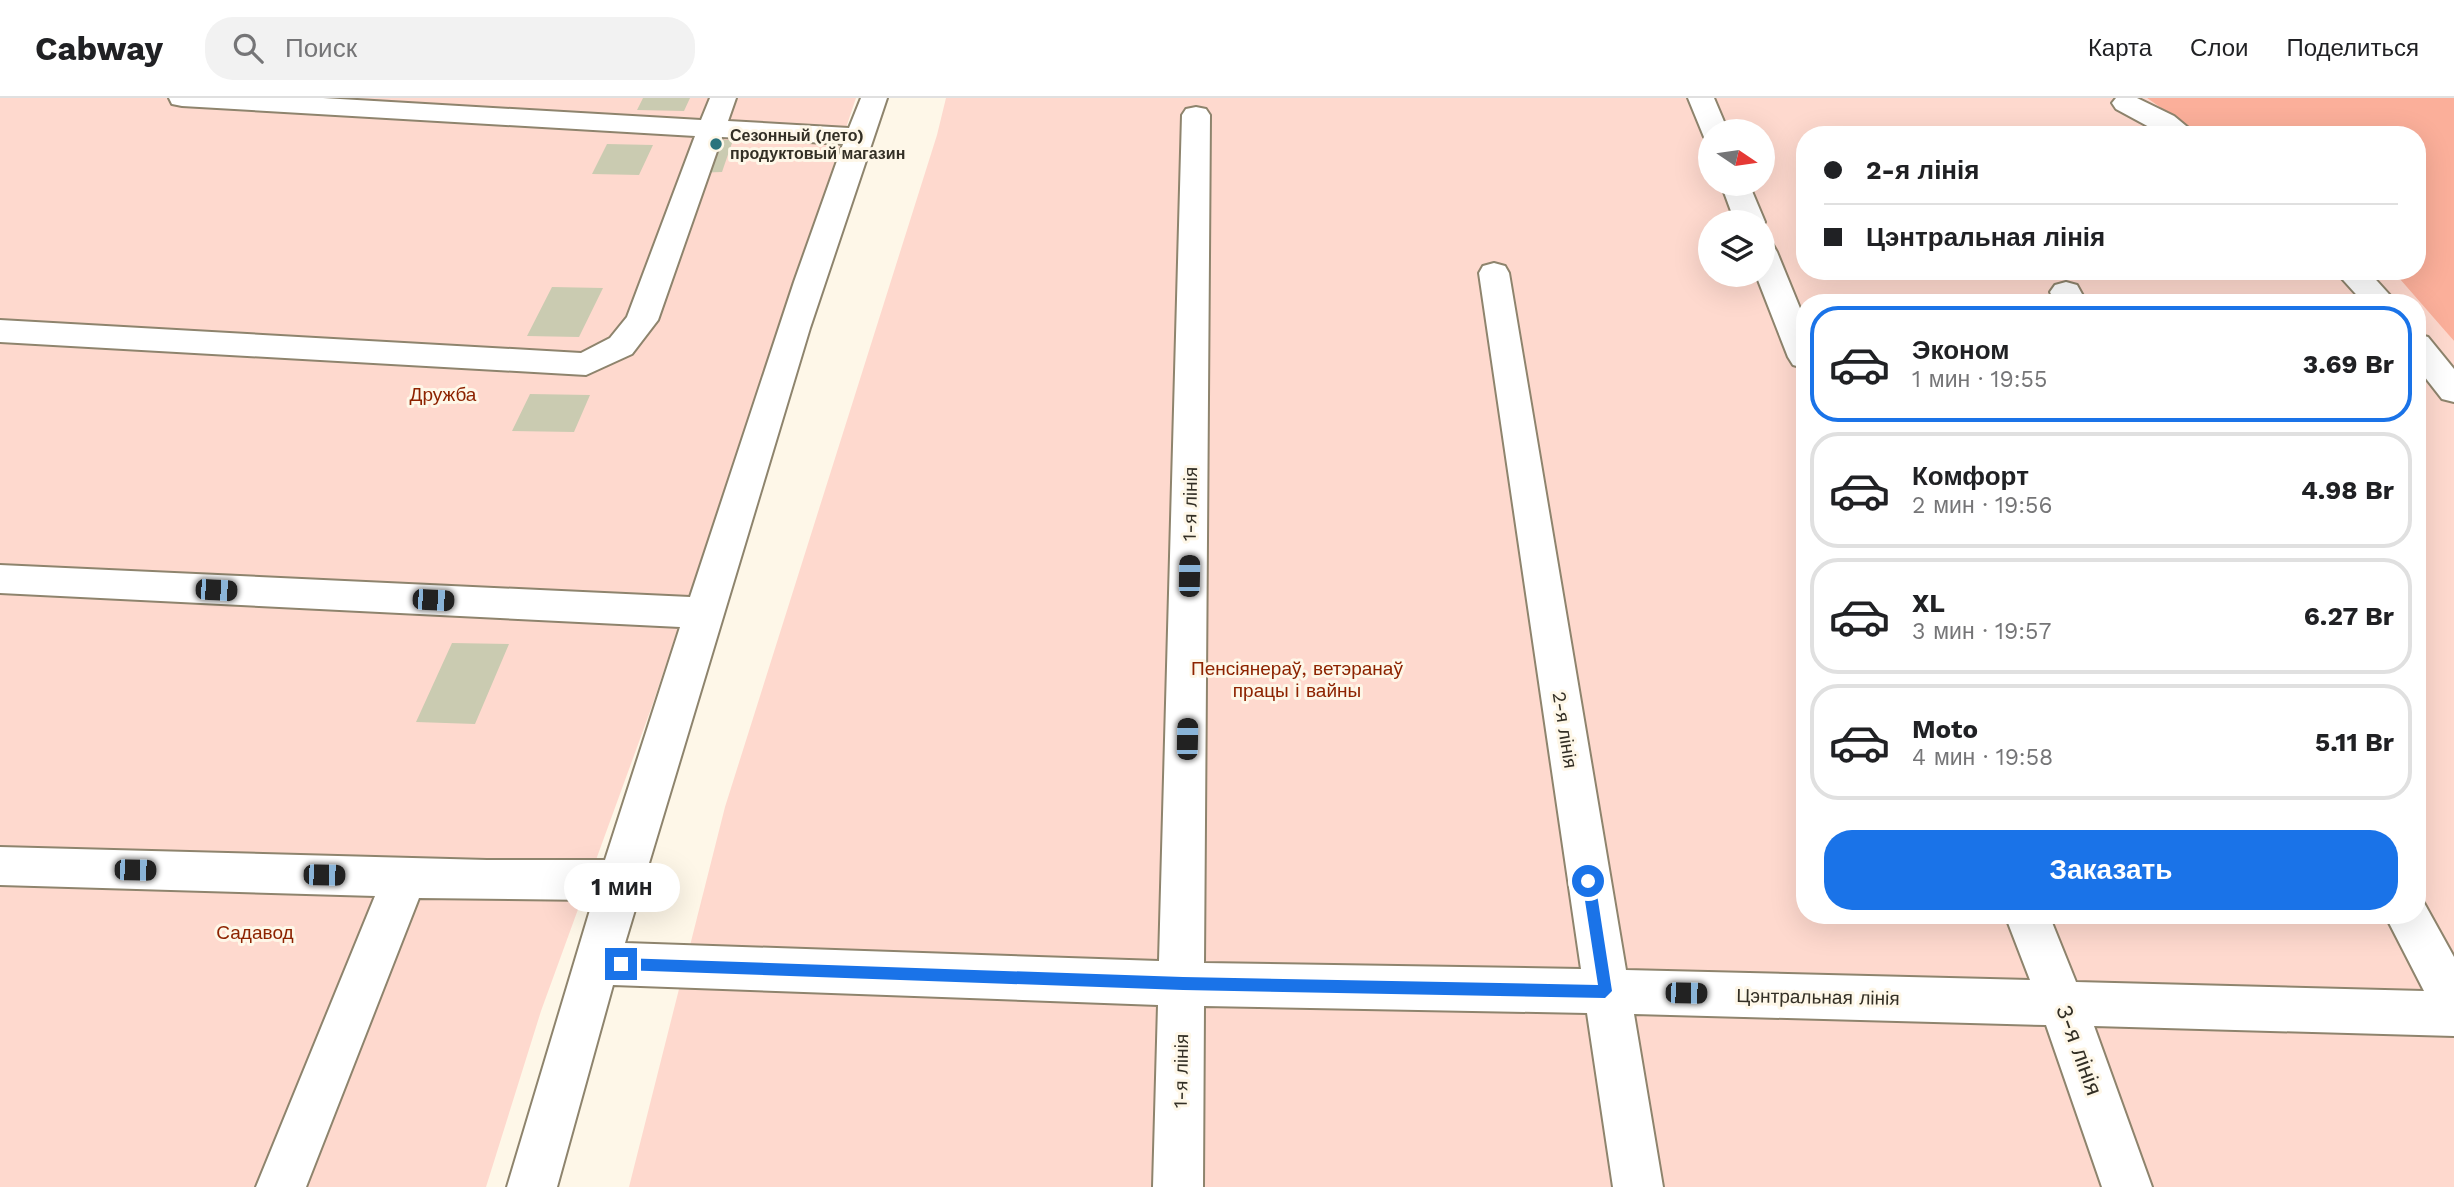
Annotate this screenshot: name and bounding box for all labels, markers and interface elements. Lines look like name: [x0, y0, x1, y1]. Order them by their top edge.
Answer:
search box: [205, 17, 695, 80]
text: Cabway: [35, 29, 163, 68]
icon: search: [229, 29, 267, 67]
text: Поиск: [285, 33, 357, 63]
text: Карта: [2088, 34, 2152, 62]
text: Слои: [2190, 34, 2248, 62]
text: Поделиться: [2286, 34, 2419, 62]
north arrow: [1698, 119, 1774, 196]
map controls: [1698, 119, 1775, 287]
place label: Сезонный (лето) продуктовый магазин: [730, 126, 905, 163]
marker: Сезонный (лето) продуктовый магазин: [708, 136, 724, 152]
text: 2-я лінія: [1866, 155, 1979, 185]
button: layers: [1698, 210, 1775, 287]
text: Цэнтральная лінія: [1866, 222, 2105, 252]
icon: car: [1828, 333, 1891, 396]
text: Эконом: [1912, 335, 2010, 365]
text: 3.69 Br: [2303, 349, 2394, 379]
text: 1 мин · 19:55: [1912, 366, 2047, 393]
park label: Дружба: [410, 383, 477, 406]
icon: car: [1828, 459, 1891, 522]
text: Комфорт: [1912, 461, 2029, 491]
street label: 1-я лінія: [1178, 467, 1202, 541]
text: 4.98 Br: [2301, 475, 2394, 505]
text: 2 мин · 19:56: [1912, 492, 2052, 519]
car: [1179, 555, 1200, 597]
car: [195, 578, 238, 602]
icon: car: [1828, 585, 1891, 648]
car: [412, 588, 455, 612]
text: XL: [1912, 588, 1945, 618]
text: 6.27 Br: [2304, 601, 2394, 631]
text: 3 мин · 19:57: [1912, 618, 2051, 645]
park label: Пенсіянераў, ветэранаў працы і вайны: [1191, 657, 1403, 702]
street label: 2-я лінія: [1548, 690, 1582, 770]
icon: car: [1828, 711, 1891, 774]
text: Moto: [1912, 714, 1978, 744]
car: [1177, 718, 1198, 760]
text: 5.11 Br: [2315, 727, 2394, 757]
text: 4 мин · 19:58: [1912, 744, 2053, 771]
button: Заказать: [1824, 830, 2398, 910]
car: [114, 859, 157, 881]
callout: 1 мин: [563, 862, 679, 912]
car: [303, 864, 346, 886]
route start: [1572, 865, 1604, 897]
text: 1 мин: [591, 874, 653, 901]
park label: Садавод: [216, 921, 294, 944]
route end: [605, 948, 637, 980]
car: [1665, 982, 1708, 1004]
street label: Цэнтральная лінія: [1736, 984, 1900, 1010]
street label: 3-я лінія: [2050, 1001, 2108, 1099]
street label: 1-я лінія: [1169, 1034, 1193, 1108]

